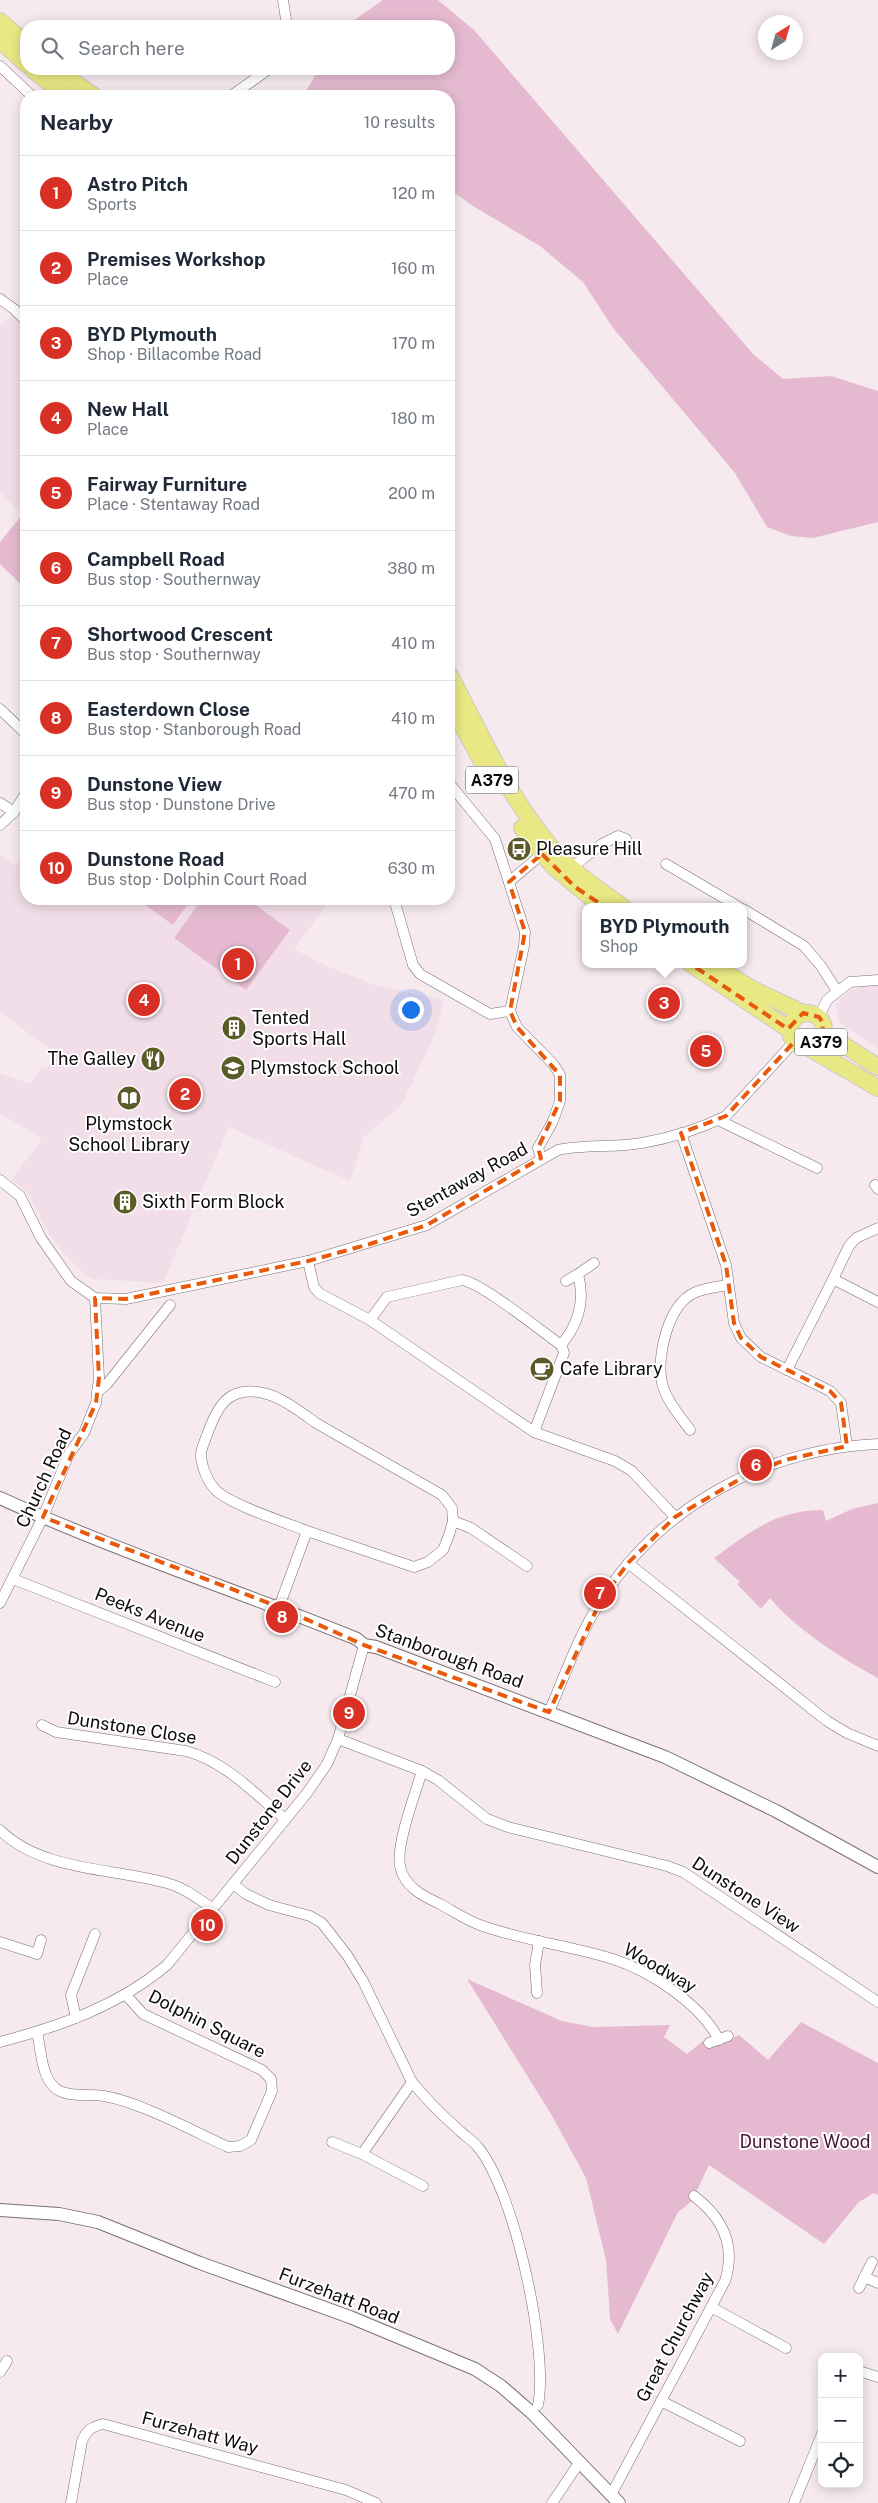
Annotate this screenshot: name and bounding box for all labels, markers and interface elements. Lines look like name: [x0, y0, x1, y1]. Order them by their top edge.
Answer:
north arrow: [758, 15, 803, 60]
search box: [20, 20, 455, 75]
icon: search: [38, 34, 66, 62]
text: Search here: [78, 37, 185, 59]
text: Nearby: [40, 110, 113, 135]
text: 10 results: [364, 113, 435, 132]
text: Astro Pitch: [87, 173, 188, 195]
text: 1: [53, 184, 59, 203]
text: 120 m: [391, 184, 435, 203]
text: Sports: [87, 195, 137, 214]
text: Premises Workshop: [87, 248, 266, 270]
text: 2: [51, 259, 61, 278]
text: 160 m: [391, 259, 435, 278]
text: Place: [87, 270, 129, 289]
text: BYD Plymouth: [87, 323, 217, 345]
text: 3: [51, 334, 61, 353]
text: 170 m: [392, 334, 435, 353]
text: Shop · Billacombe Road: [87, 345, 262, 364]
text: New Hall: [87, 398, 169, 420]
text: 4: [51, 409, 61, 428]
text: 180 m: [391, 409, 435, 428]
text: Place: [87, 420, 129, 439]
text: Fairway Furniture: [87, 473, 247, 495]
text: 5: [51, 484, 61, 503]
text: 200 m: [388, 484, 435, 503]
text: Place · Stentaway Road: [87, 495, 260, 514]
text: Campbell Road: [87, 548, 225, 570]
text: 6: [51, 559, 61, 578]
text: 380 m: [387, 559, 435, 578]
text: Bus stop · Southernway: [87, 570, 261, 589]
text: Shortwood Crescent: [87, 623, 273, 645]
text: 7: [51, 634, 61, 653]
text: 410 m: [391, 634, 435, 653]
text: Bus stop · Southernway: [87, 645, 261, 664]
text: Easterdown Close: [87, 698, 250, 720]
text: 8: [51, 709, 61, 728]
text: 410 m: [391, 709, 435, 728]
text: Bus stop · Stanborough Road: [87, 720, 301, 739]
road number: A379: [466, 766, 518, 794]
text: Dunstone View: [87, 773, 222, 795]
text: 9: [51, 784, 61, 803]
text: 470 m: [388, 784, 435, 803]
text: Bus stop · Dunstone Drive: [87, 795, 276, 814]
bus stop icon: Pleasure Hill: [506, 836, 532, 862]
place label: Pleasure Hill: [536, 838, 642, 859]
text: Dunstone Road: [87, 848, 224, 870]
text: 10: [47, 859, 65, 878]
text: 630 m: [388, 859, 435, 878]
text: Bus stop · Dolphin Court Road: [87, 870, 307, 889]
popup: [582, 903, 747, 968]
text: BYD Plymouth: [599, 915, 730, 937]
text: Shop: [599, 937, 638, 956]
pin: 1: [222, 945, 254, 983]
pin: 4: [128, 981, 160, 1019]
pin: 3: [648, 984, 680, 1022]
your location: [398, 997, 424, 1023]
place label: Tented Sports Hall: [252, 1007, 346, 1049]
building icon: Tented Sports Hall: [221, 1015, 247, 1041]
road number: A379: [795, 1028, 847, 1056]
pin: 5: [690, 1032, 722, 1070]
restaurant icon: The Galley: [140, 1046, 166, 1072]
place label: The Galley: [47, 1048, 136, 1069]
school or university icon: Plymstock School: [220, 1055, 246, 1081]
place label: Plymstock School: [250, 1057, 400, 1078]
pin: 2: [169, 1075, 201, 1113]
library icon: Plymstock School Library: [116, 1085, 142, 1111]
place label: Plymstock School Library: [68, 1113, 190, 1155]
street label: Stentaway Road: [402, 1138, 531, 1222]
building icon: Sixth Form Block: [112, 1189, 138, 1215]
place label: Sixth Form Block: [142, 1191, 285, 1212]
cafe icon: Cafe Library: [529, 1356, 555, 1382]
place label: Cafe Library: [560, 1358, 663, 1379]
street label: Church Road: [11, 1425, 76, 1531]
pin: 6: [740, 1446, 772, 1484]
pin: 7: [584, 1574, 616, 1612]
street label: Peeks Avenue: [92, 1583, 208, 1646]
pin: 8: [266, 1598, 298, 1636]
street label: Stanborough Road: [372, 1619, 526, 1692]
pin: 9: [333, 1694, 365, 1732]
street label: Dunstone Close: [66, 1707, 198, 1748]
street label: Dunstone Drive: [221, 1755, 316, 1868]
street label: Dunstone View: [688, 1852, 804, 1937]
pin: 10: [191, 1906, 223, 1944]
street label: Woodway: [620, 1938, 701, 1997]
street label: Dolphin Square: [145, 1985, 269, 2062]
park label: Dunstone Wood: [739, 2131, 871, 2152]
street label: Furzehatt Road: [276, 2263, 402, 2328]
street label: Great Churchway: [631, 2268, 718, 2405]
map controls: [818, 2353, 863, 2488]
button: +: [818, 2353, 863, 2398]
button: −: [818, 2398, 863, 2443]
street label: Furzehatt Way: [140, 2407, 261, 2458]
button: locate: [818, 2443, 863, 2488]

